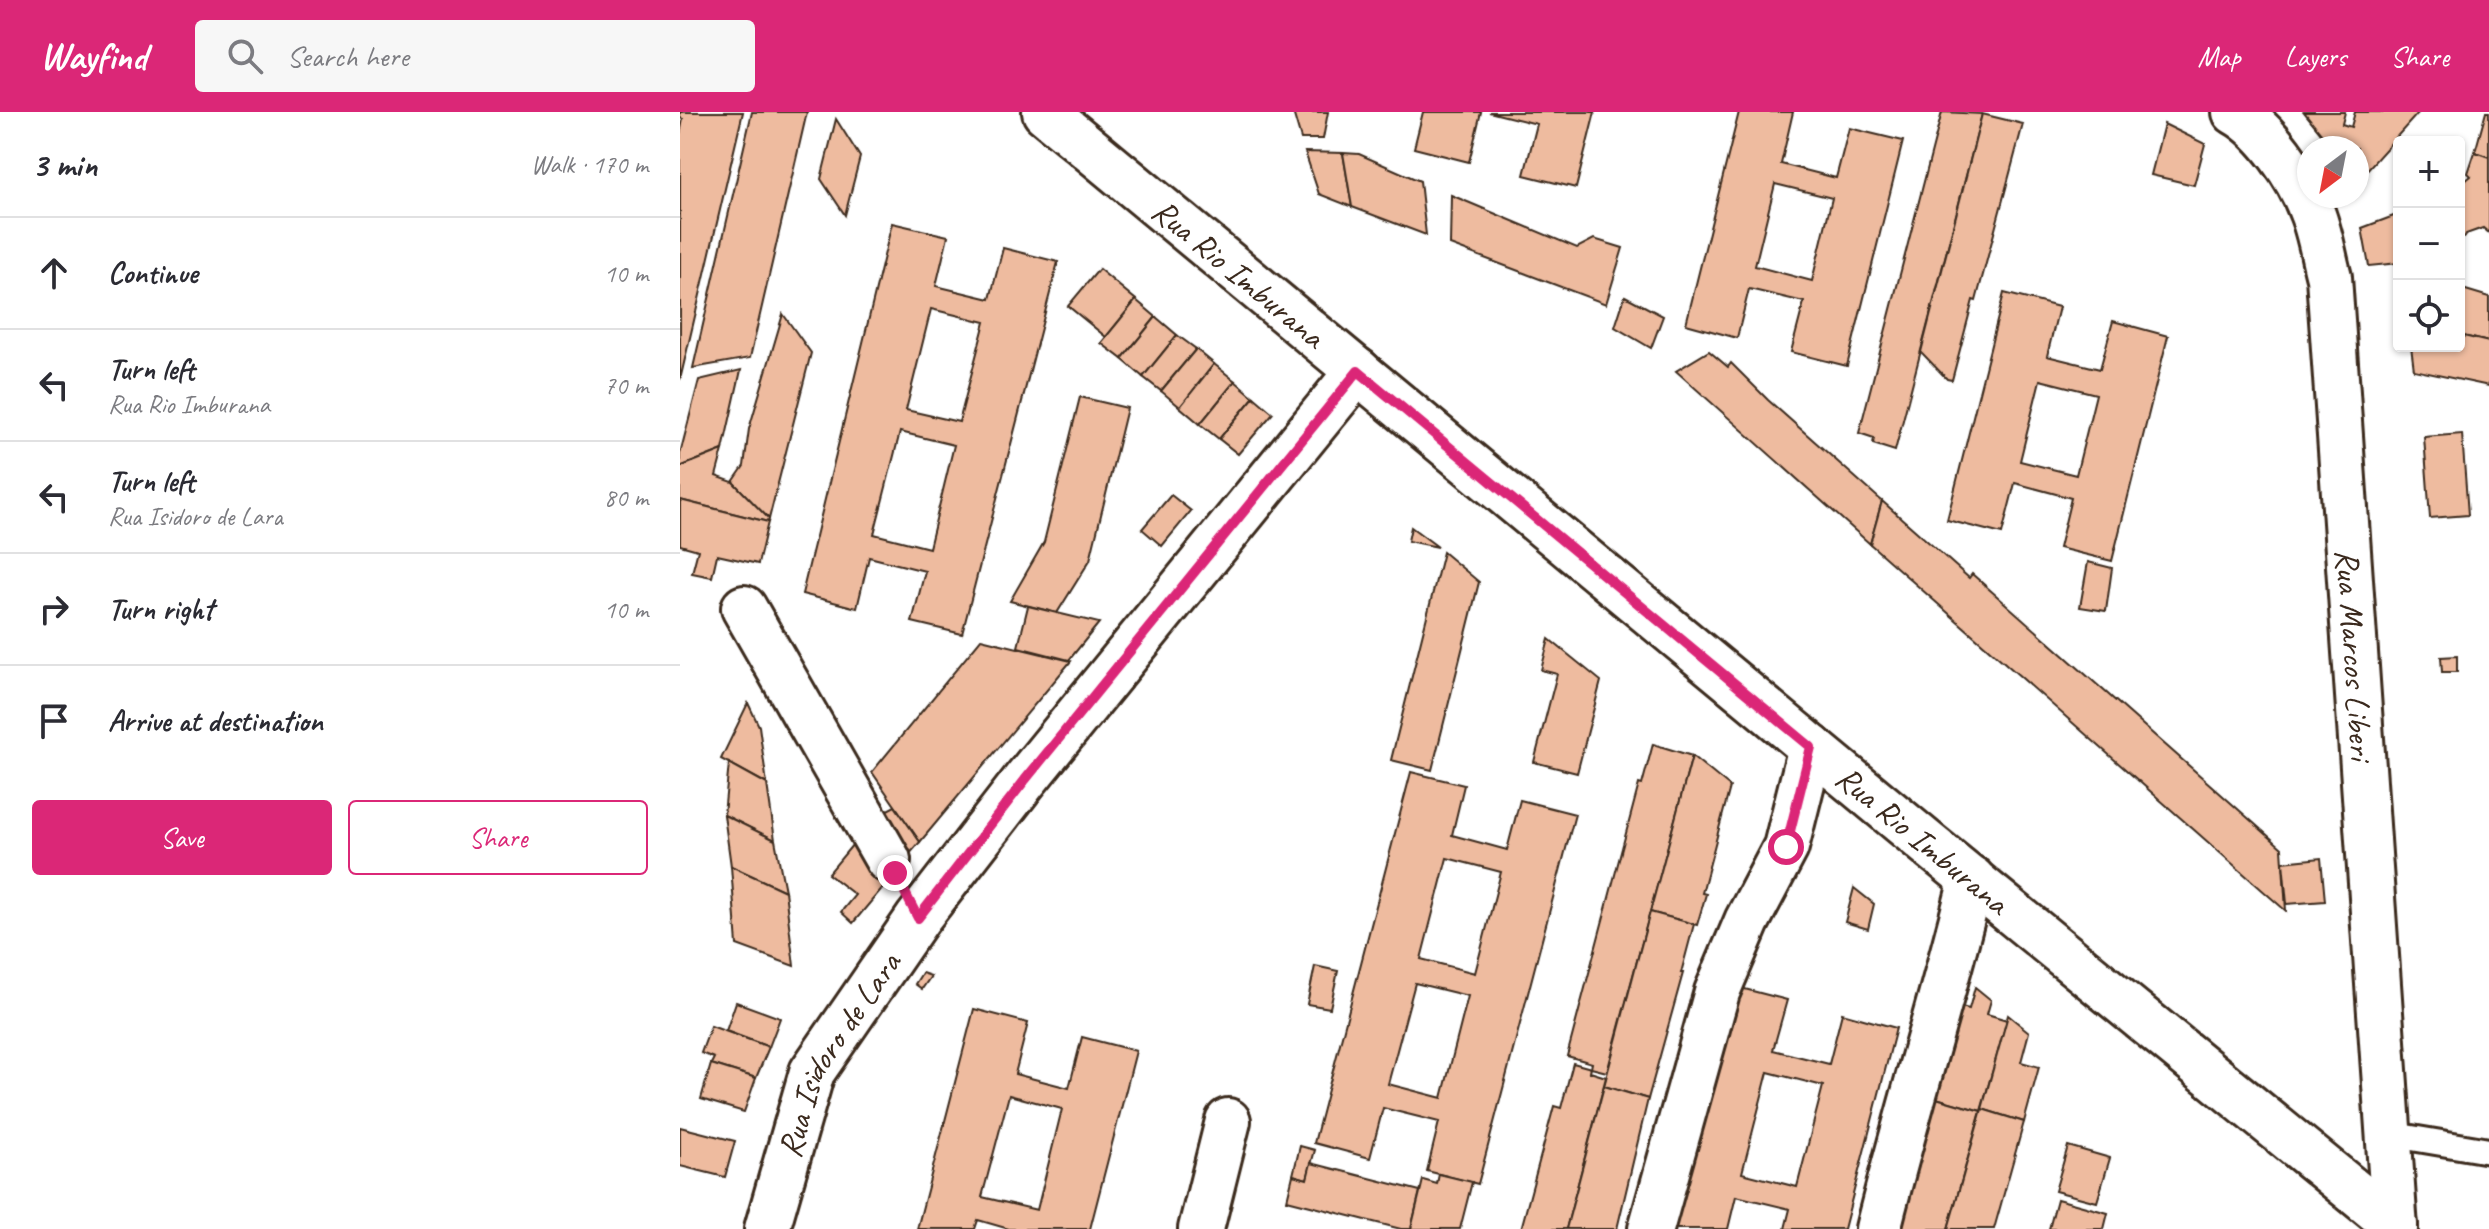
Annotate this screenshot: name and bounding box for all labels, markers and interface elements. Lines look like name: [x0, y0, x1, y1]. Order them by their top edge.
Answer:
search box: [195, 20, 755, 92]
text: Wayfind: [40, 33, 147, 80]
icon: search: [223, 34, 267, 78]
text: Search here: [287, 37, 409, 75]
text: Map: [2198, 39, 2241, 74]
text: Layers: [2285, 39, 2346, 74]
text: Share: [2390, 39, 2449, 74]
north arrow: [2297, 136, 2369, 208]
map controls: [2393, 136, 2465, 352]
button: +: [2393, 136, 2465, 208]
text: 3 min: [32, 143, 97, 186]
text: Walk · 170 m: [531, 148, 648, 181]
street label: Rua Rio Imburana: [1143, 189, 1336, 359]
button: −: [2393, 208, 2465, 280]
icon: ahead: [32, 251, 76, 295]
text: Continue: [108, 254, 198, 292]
text: 10 m: [604, 257, 648, 290]
button: locate: [2393, 280, 2465, 352]
text: Turn left: [108, 350, 195, 388]
icon: left: [32, 363, 76, 407]
text: 70 m: [604, 369, 648, 402]
text: Rua Rio Imburana: [108, 388, 270, 421]
text: Turn left: [108, 462, 195, 500]
icon: left: [32, 475, 76, 519]
text: 80 m: [604, 481, 648, 514]
text: Rua Isidoro de Lara: [108, 500, 283, 533]
street label: Rua Marcos Liberi: [2326, 548, 2384, 765]
icon: right: [32, 587, 76, 631]
text: Turn right: [108, 590, 213, 628]
text: 10 m: [604, 593, 648, 626]
icon: arrive: [32, 699, 76, 743]
text: Arrive at destination: [108, 702, 323, 740]
street label: Rua Rio Imburana: [1827, 756, 2020, 925]
button: Save: [32, 800, 332, 875]
button: Share: [348, 800, 648, 875]
route start: [1768, 829, 1804, 865]
route end: [877, 855, 913, 891]
street label: Rua Isidoro de Lara: [768, 942, 911, 1162]

